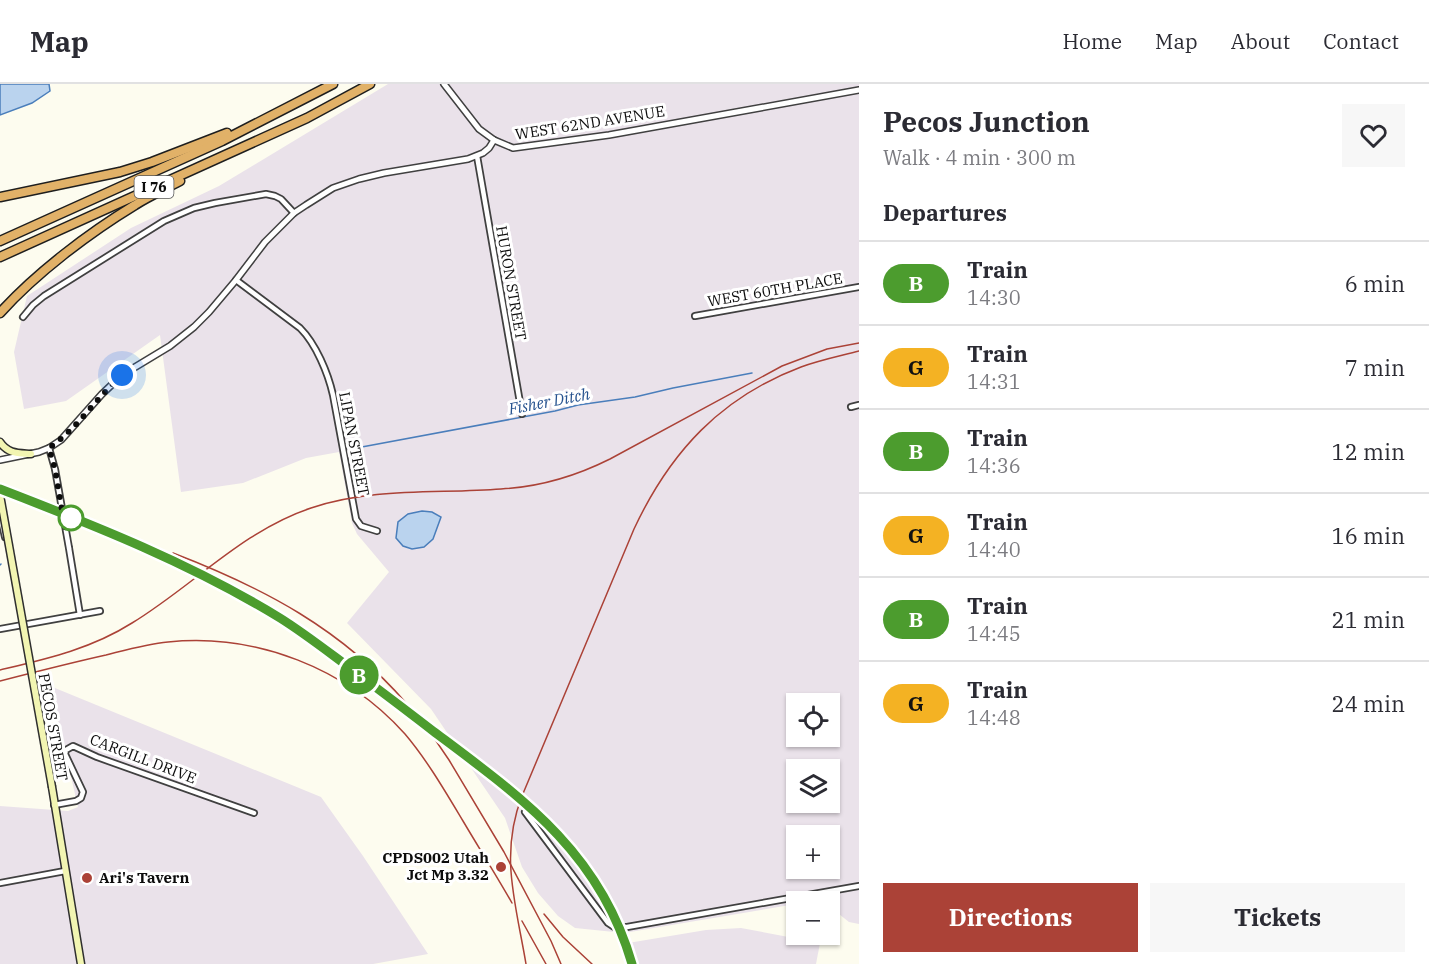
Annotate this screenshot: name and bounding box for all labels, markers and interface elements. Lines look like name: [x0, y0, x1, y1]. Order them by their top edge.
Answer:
text: Map: [30, 23, 89, 60]
text: Home: [1062, 27, 1122, 55]
text: Map: [1155, 27, 1198, 55]
text: About: [1231, 27, 1290, 55]
text: Contact: [1323, 27, 1399, 55]
street label: WEST 62ND AVENUE: [514, 101, 666, 144]
text: Pecos Junction: [883, 103, 1090, 140]
button: heart: [1342, 104, 1405, 167]
text: Walk · 4 min · 300 m: [883, 144, 1076, 171]
road number: I 76: [134, 176, 174, 198]
text: Departures: [883, 198, 1007, 227]
street label: HURON STREET: [492, 224, 531, 342]
text: Train: [967, 255, 1028, 284]
street label: WEST 60TH PLACE: [706, 268, 844, 311]
text: B: [909, 269, 923, 297]
text: 6 min: [1345, 269, 1405, 298]
text: 14:30: [967, 284, 1021, 311]
text: Train: [967, 339, 1028, 368]
text: G: [908, 353, 924, 381]
text: 7 min: [1345, 353, 1405, 382]
your location: [107, 360, 137, 390]
text: 14:31: [967, 368, 1021, 395]
water label: Fisher Ditch: [506, 383, 592, 419]
street label: LIPAN STREET: [335, 390, 374, 498]
text: Train: [967, 423, 1028, 452]
text: B: [909, 437, 923, 465]
text: 12 min: [1332, 437, 1405, 466]
text: 14:36: [967, 452, 1021, 479]
unlabelled marker: [58, 505, 84, 531]
text: Train: [967, 507, 1028, 536]
text: G: [908, 521, 924, 549]
text: 16 min: [1332, 521, 1405, 550]
text: 14:40: [967, 536, 1021, 563]
text: Train: [967, 591, 1028, 620]
text: B: [909, 605, 923, 633]
text: 21 min: [1332, 605, 1405, 634]
text: 14:45: [967, 620, 1021, 647]
line badge: B: [340, 656, 379, 694]
text: B: [352, 661, 366, 689]
street label: PECOS STREET: [35, 672, 72, 782]
text: Train: [967, 675, 1028, 704]
text: G: [908, 689, 924, 717]
text: 24 min: [1332, 689, 1405, 718]
map controls: [786, 693, 840, 945]
button: locate: [786, 693, 840, 747]
text: 14:48: [967, 704, 1021, 731]
street label: CARGILL DRIVE: [87, 730, 199, 788]
button: layers: [786, 759, 840, 813]
button: +: [786, 825, 840, 879]
place label: CPDS002 Utah Jct Mp 3.32: [382, 848, 489, 884]
marker: CPDS002 Utah Jct Mp 3.32: [494, 860, 508, 874]
place label: Ari's Tavern: [99, 868, 189, 887]
marker: Ari's Tavern: [80, 871, 94, 885]
button: Directions: [883, 883, 1138, 952]
button: Tickets: [1150, 883, 1405, 952]
button: −: [786, 891, 840, 945]

